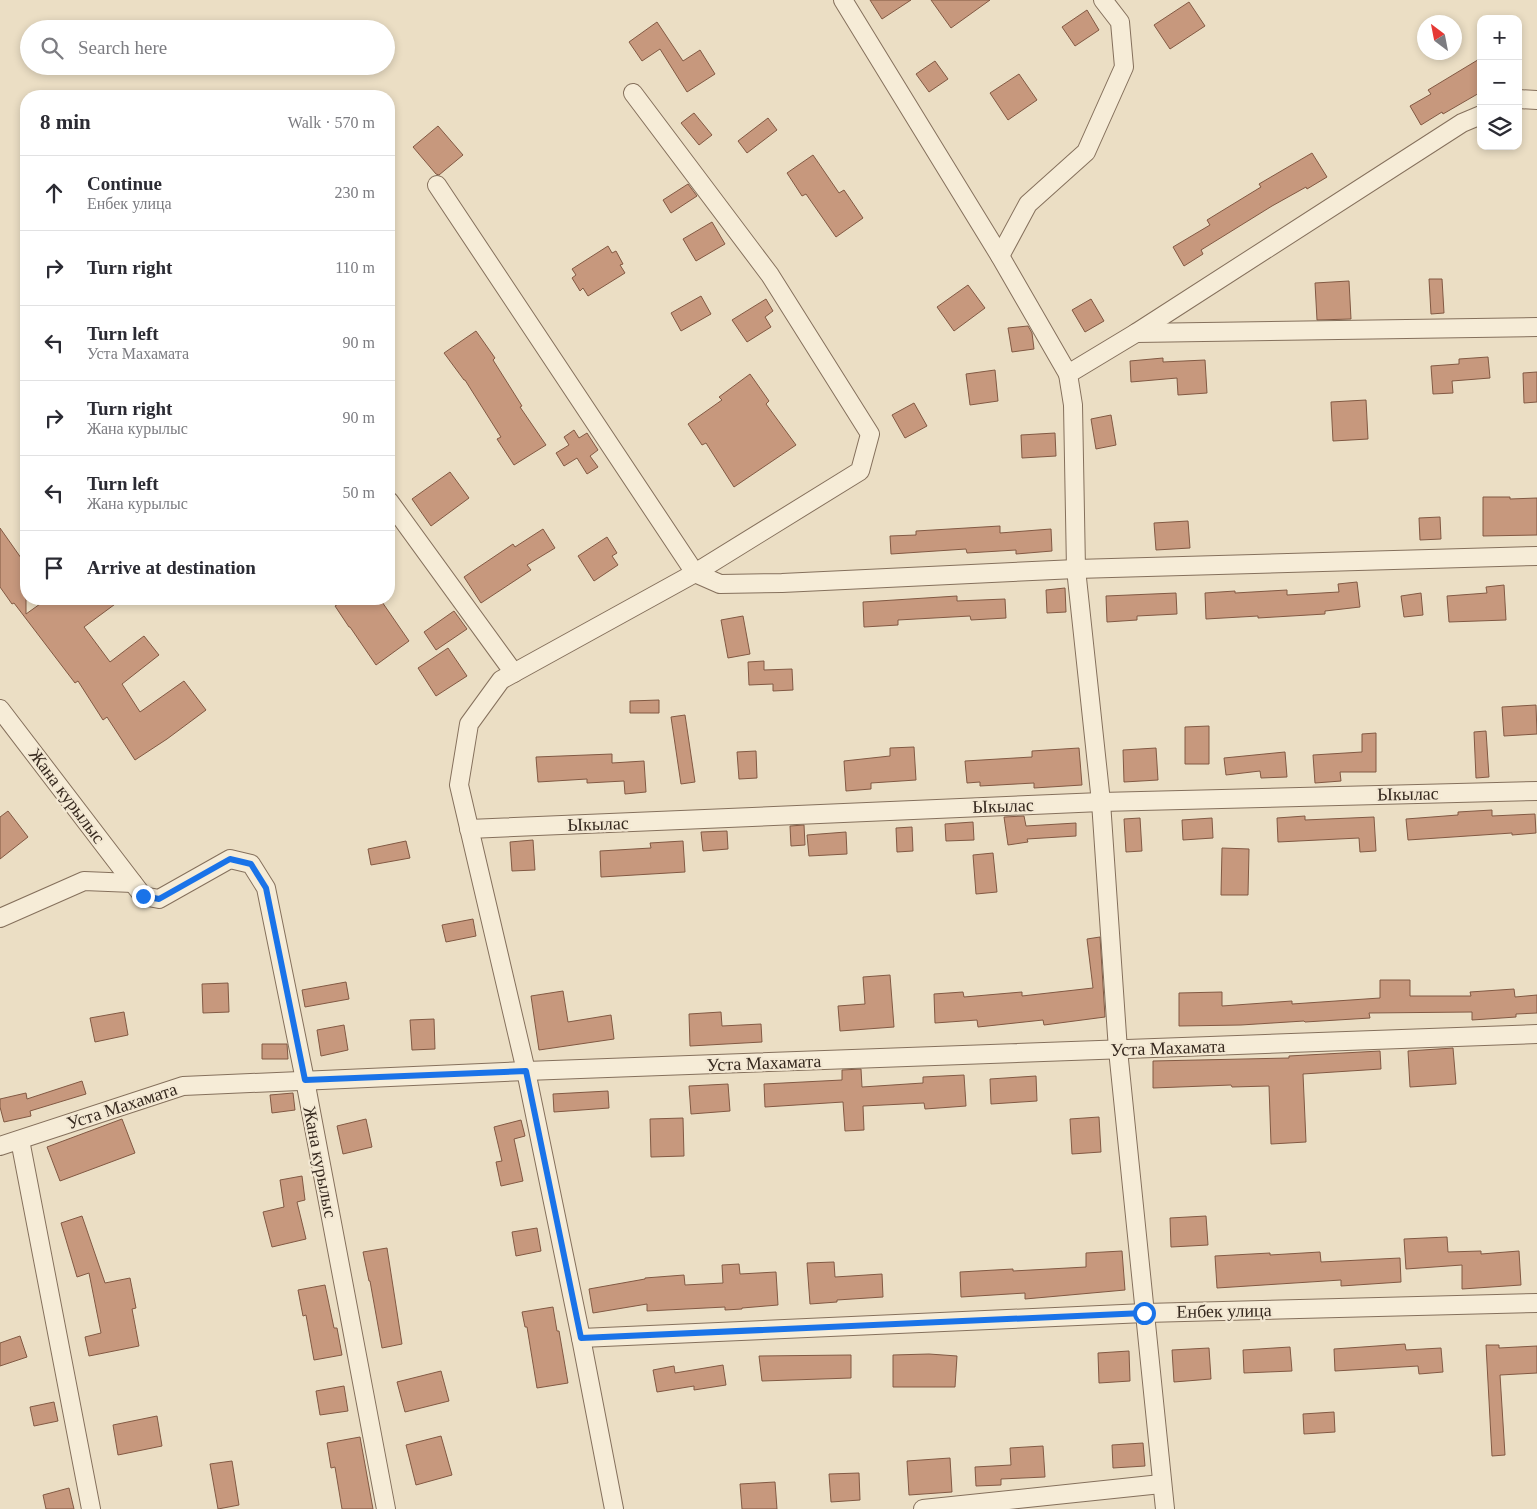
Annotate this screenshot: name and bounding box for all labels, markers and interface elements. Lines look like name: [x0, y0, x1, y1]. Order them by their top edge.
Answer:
north arrow: [1417, 15, 1462, 60]
map controls: [1477, 15, 1522, 150]
button: +: [1477, 15, 1522, 60]
search box: [20, 20, 395, 75]
icon: search: [38, 34, 66, 62]
text: Search here: [78, 37, 167, 58]
button: −: [1477, 60, 1522, 105]
button: layers: [1477, 105, 1522, 150]
text: 8 min: [40, 110, 91, 134]
text: Walk · 570 m: [288, 114, 375, 131]
text: Continue: [87, 173, 162, 194]
icon: ahead: [40, 179, 68, 207]
text: 230 m: [335, 184, 375, 201]
text: Енбек улица: [87, 195, 172, 212]
icon: right: [40, 254, 68, 282]
text: Turn right: [87, 257, 172, 278]
text: 110 m: [335, 259, 375, 276]
text: Turn left: [87, 323, 159, 344]
icon: left: [40, 329, 68, 357]
text: 90 m: [343, 334, 375, 351]
text: Уста Махамата: [87, 345, 189, 362]
text: Turn right: [87, 398, 172, 419]
icon: right: [40, 404, 68, 432]
text: 90 m: [343, 409, 375, 426]
text: Жана курылыс: [87, 420, 188, 437]
text: Turn left: [87, 473, 159, 494]
icon: left: [40, 479, 68, 507]
text: 50 m: [343, 484, 375, 501]
text: Жана курылыс: [87, 495, 188, 512]
icon: arrive: [40, 554, 68, 582]
text: Arrive at destination: [87, 557, 256, 578]
street label: Жана курылыс: [25, 745, 109, 847]
street label: Ыкылас: [1377, 783, 1439, 805]
street label: Ыкылас: [972, 795, 1034, 817]
street label: Ыкылас: [567, 813, 629, 835]
route end: [132, 885, 155, 908]
street label: Уста Махамата: [1110, 1036, 1226, 1060]
street label: Уста Махамата: [706, 1051, 822, 1075]
street label: Уста Махамата: [64, 1079, 180, 1133]
street label: Жана курылыс: [299, 1104, 341, 1220]
street label: Енбек улица: [1176, 1300, 1272, 1322]
route start: [1133, 1302, 1156, 1325]

